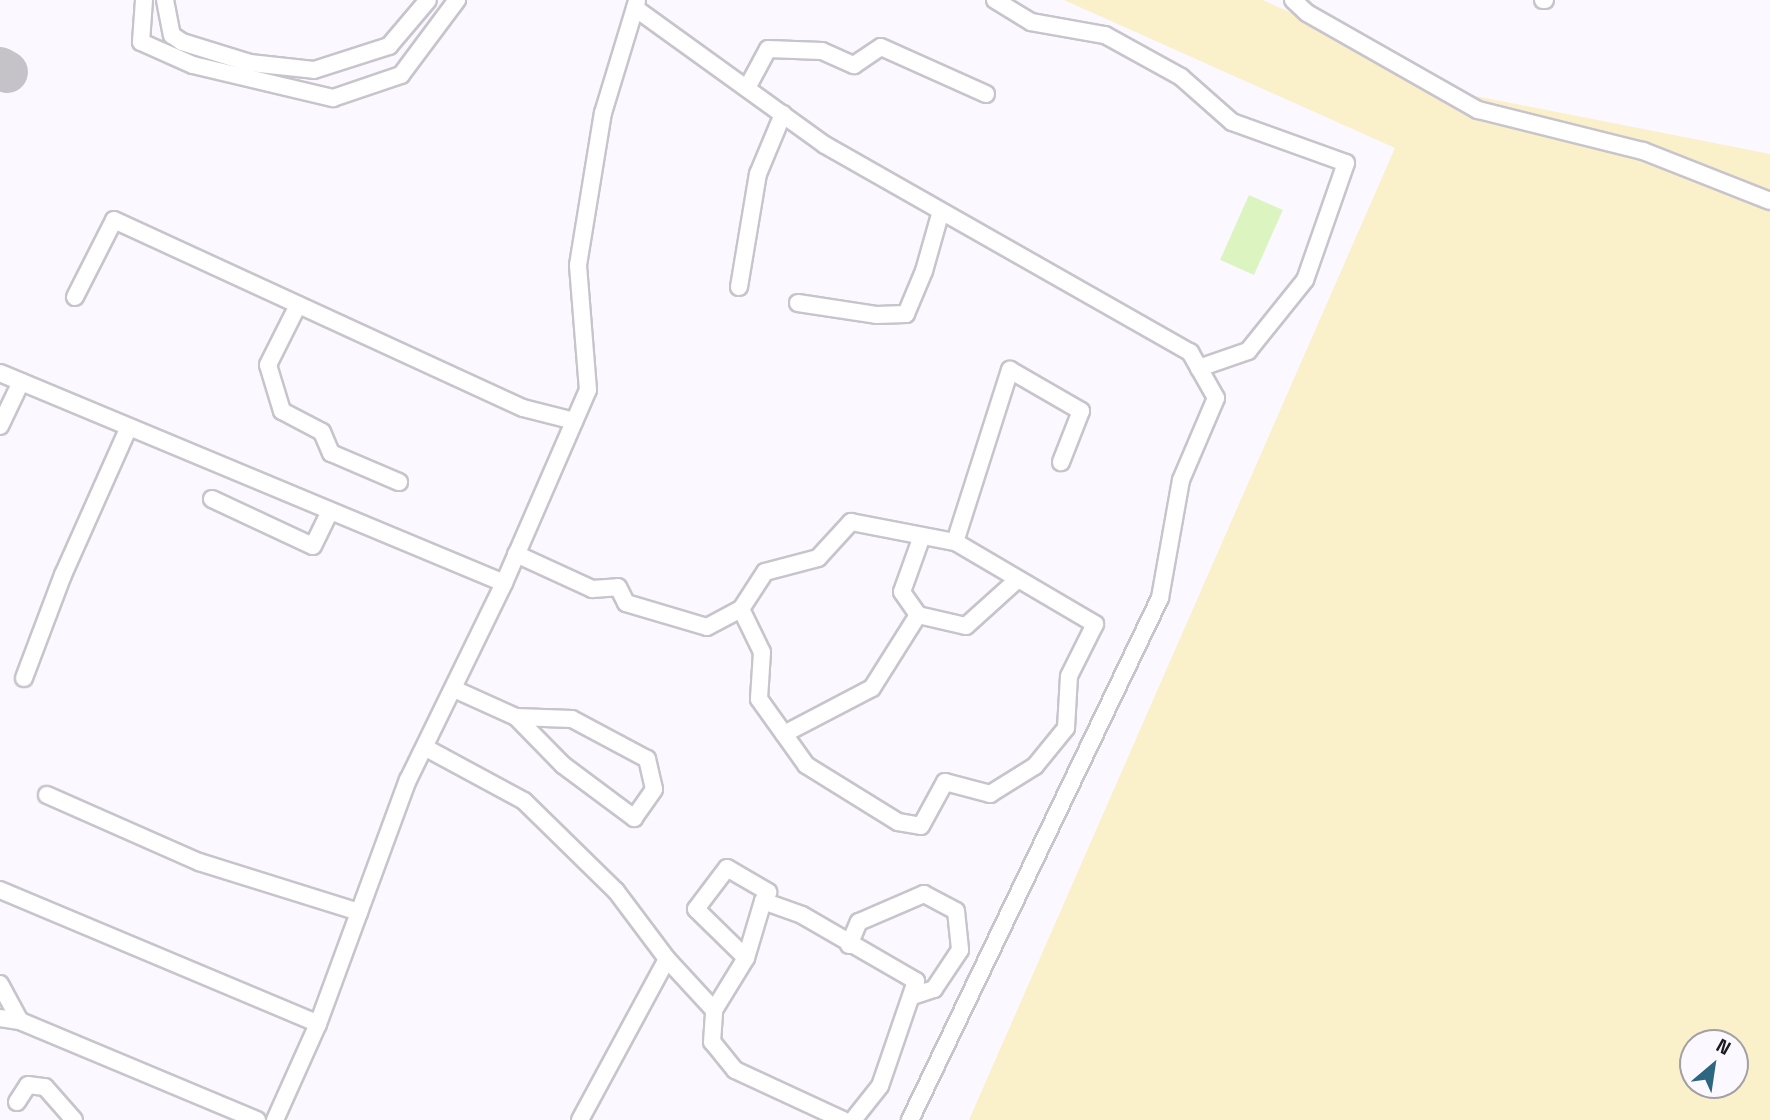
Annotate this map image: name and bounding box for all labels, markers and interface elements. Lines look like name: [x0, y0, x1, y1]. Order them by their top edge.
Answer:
north arrow: [1679, 1029, 1749, 1099]
text: N: [1712, 1033, 1735, 1061]

